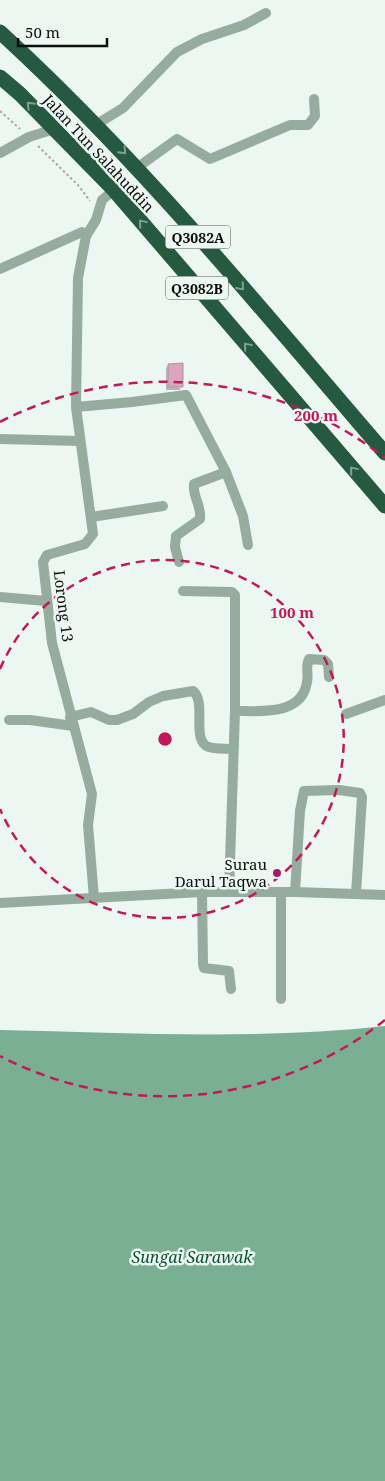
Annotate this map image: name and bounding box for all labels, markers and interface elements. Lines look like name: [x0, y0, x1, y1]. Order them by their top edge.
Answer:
scale bar: [18, 15, 106, 47]
text: 50 m: [25, 22, 60, 42]
street label: Jalan Tun Salahuddin: [38, 89, 159, 217]
one-way arrow: [27, 101, 36, 110]
one-way arrow: [117, 145, 126, 154]
one-way arrow: [139, 220, 147, 229]
road number: Q3082A: [166, 226, 230, 248]
road number: Q3082B: [166, 276, 228, 300]
one-way arrow: [235, 281, 244, 290]
one-way arrow: [244, 343, 253, 352]
text: 200 m: [294, 405, 338, 425]
one-way arrow: [350, 467, 358, 476]
street label: Lorong 13: [50, 569, 78, 643]
text: 100 m: [270, 602, 314, 622]
centre of rings: [156, 730, 174, 748]
place label: Surau Darul Taqwa: [175, 854, 267, 891]
marker: Surau Darul Taqwa: [271, 867, 283, 879]
water label: Sungai Sarawak: [132, 1246, 253, 1268]

